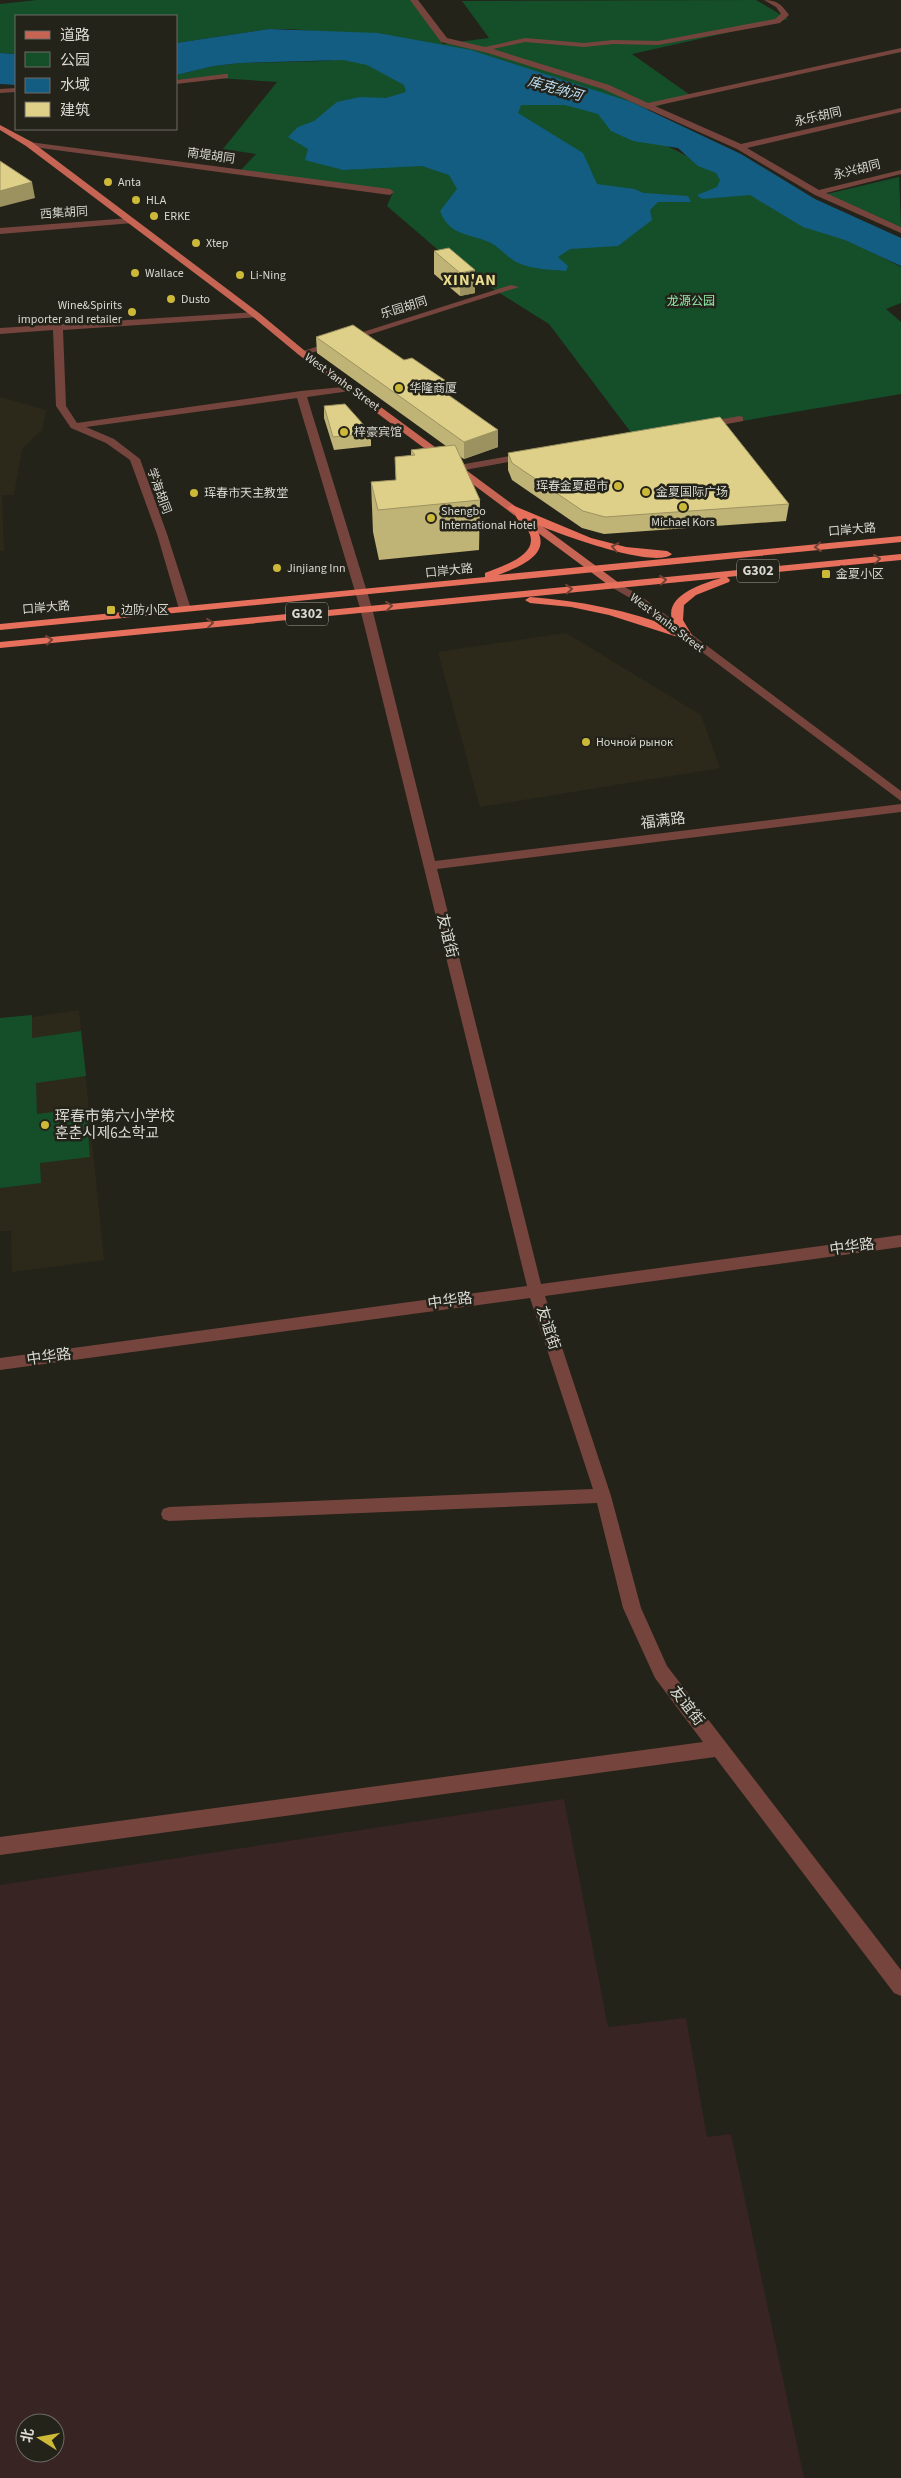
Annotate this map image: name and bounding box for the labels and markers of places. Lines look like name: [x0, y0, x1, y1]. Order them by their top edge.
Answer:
place label: Anta: [118, 174, 141, 191]
marker: Anta: [102, 176, 114, 188]
place label: HLA: [146, 192, 167, 209]
marker: HLA: [130, 194, 142, 206]
place label: ERKE: [164, 208, 190, 225]
marker: ERKE: [148, 210, 160, 222]
place label: Xtep: [206, 235, 229, 252]
marker: Xtep: [190, 237, 202, 249]
place label: Wallace: [145, 265, 184, 282]
marker: Wallace: [129, 267, 141, 279]
place label: Li-Ning: [250, 267, 286, 284]
marker: Li-Ning: [234, 269, 246, 281]
place label: Dusto: [181, 291, 210, 308]
marker: Dusto: [165, 293, 177, 305]
place label: Wine&Spirits importer and retailer: [18, 297, 123, 328]
marker: Wine&Spirits importer and retailer: [126, 306, 138, 318]
place label: 华隆商厦: [409, 380, 457, 397]
marker: 华隆商厦: [393, 382, 405, 394]
place label: 梓豪宾馆: [354, 424, 402, 441]
marker: 梓豪宾馆: [338, 426, 350, 438]
place label: 珲春金夏超市: [536, 478, 608, 495]
marker: 珲春金夏超市: [612, 480, 624, 492]
place label: 金夏国际广场: [656, 484, 728, 501]
place label: 珲春市天主教堂: [204, 485, 288, 502]
marker: 金夏国际广场: [640, 486, 652, 498]
marker: 珲春市天主教堂: [188, 487, 200, 499]
marker: Michael Kors: [677, 501, 689, 513]
place label: Shengbo International Hotel: [441, 503, 536, 534]
marker: Shengbo International Hotel: [425, 512, 437, 524]
place label: Michael Kors: [651, 514, 715, 531]
place label: Jinjiang Inn: [287, 560, 346, 577]
marker: Jinjiang Inn: [271, 562, 283, 574]
place label: 金夏小区: [836, 566, 884, 583]
marker: 金夏小区: [820, 568, 832, 580]
place label: 边防小区: [121, 602, 169, 619]
marker: 边防小区: [105, 604, 117, 616]
place label: Ночной рынок: [596, 734, 673, 751]
marker: Ночной рынок: [580, 736, 592, 748]
place label: 珲春市第六小学校 훈춘시제6소학교: [55, 1106, 175, 1144]
marker: 珲春市第六小学校 훈춘시제6소학교: [39, 1119, 51, 1131]

